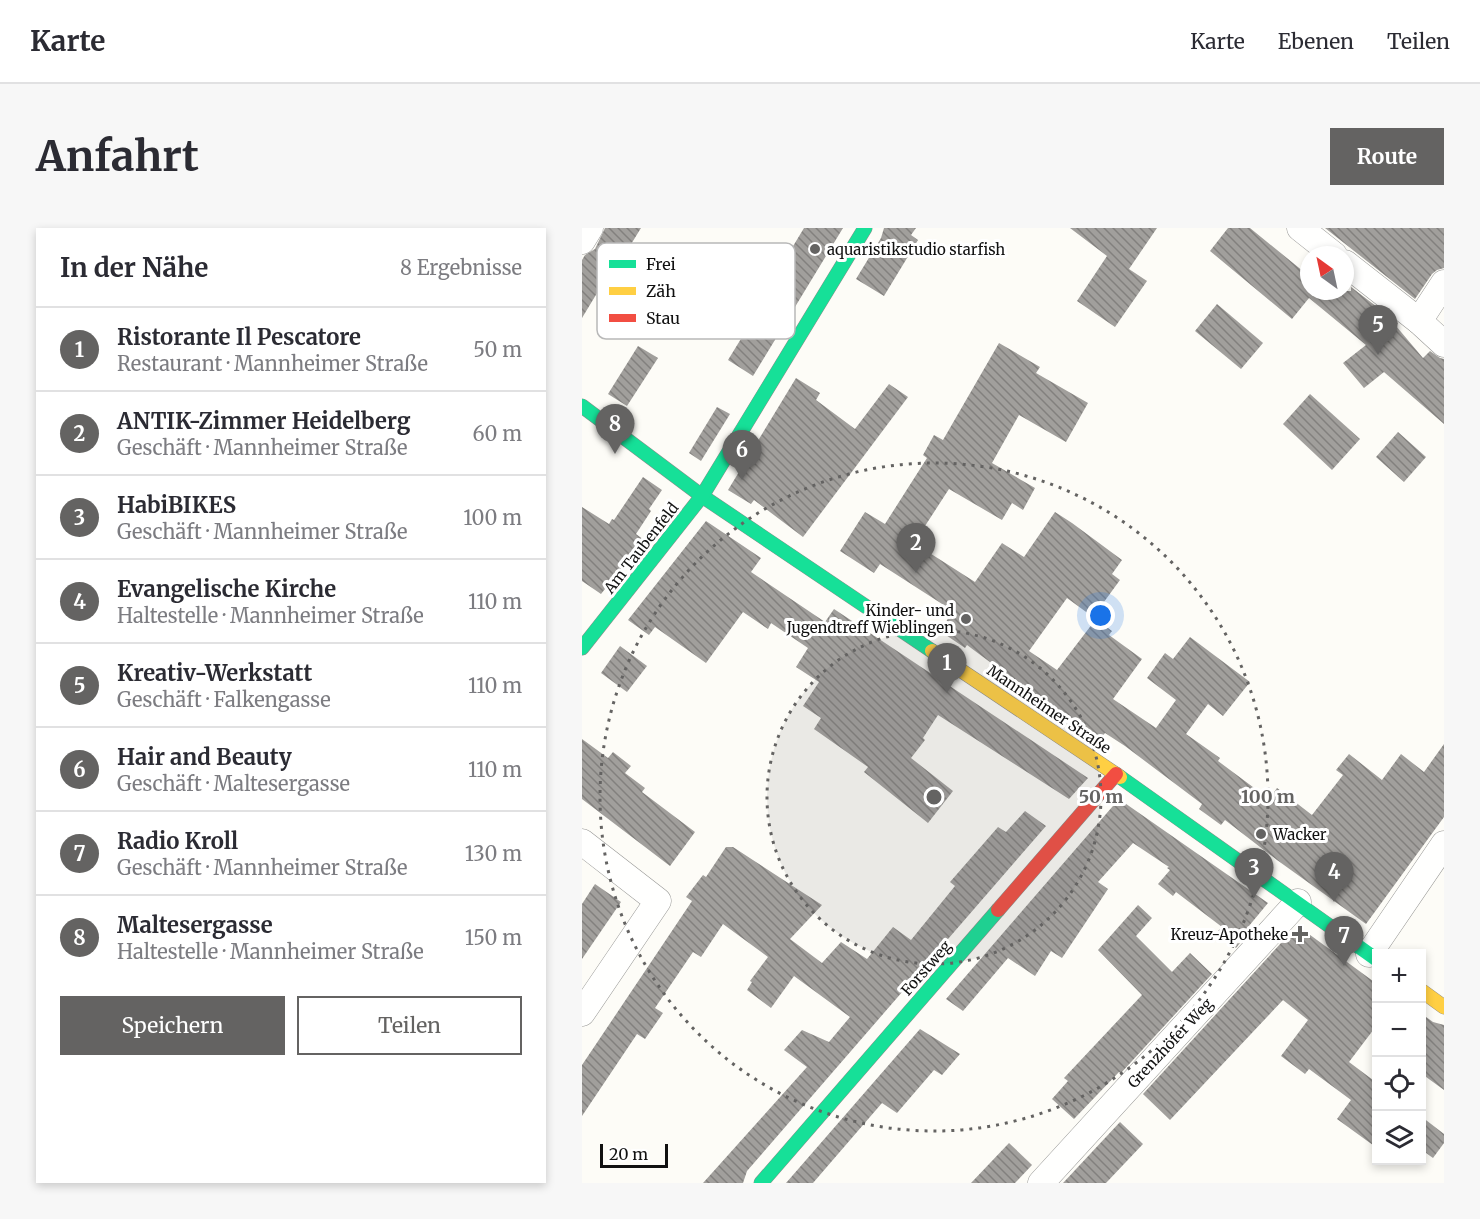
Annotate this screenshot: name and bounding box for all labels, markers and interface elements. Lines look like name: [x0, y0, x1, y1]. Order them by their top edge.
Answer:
text: Karte: [30, 23, 105, 59]
text: Karte: [1190, 28, 1245, 55]
text: Ebenen: [1278, 28, 1354, 55]
text: Teilen: [1387, 28, 1450, 55]
button: Route: [1330, 128, 1444, 185]
text: Anfahrt: [36, 130, 199, 182]
place label: aquaristikstudio starfish: [827, 240, 1005, 259]
marker: aquaristikstudio starfish: [808, 242, 822, 256]
legend: [597, 243, 795, 339]
north arrow: [1300, 246, 1354, 300]
text: In der Nähe: [60, 251, 208, 284]
text: Frei: [646, 254, 676, 274]
text: 8 Ergebnisse: [400, 255, 522, 280]
text: Zäh: [646, 281, 676, 301]
pin: 5: [1358, 306, 1398, 355]
text: Stau: [646, 308, 680, 328]
text: Ristorante Il Pescatore: [117, 323, 361, 351]
text: 1: [75, 337, 84, 362]
text: 50 m: [473, 337, 522, 362]
text: Restaurant · Mannheimer Straße: [117, 351, 428, 376]
pin: 8: [596, 404, 634, 454]
text: ANTIK-Zimmer Heidelberg: [117, 407, 410, 435]
text: 2: [74, 421, 85, 446]
text: 60 m: [472, 421, 522, 446]
pin: 6: [722, 430, 762, 480]
text: Geschäft · Mannheimer Straße: [117, 435, 407, 460]
text: HabiBIKES: [117, 491, 236, 519]
street label: Am Taubenfeld: [599, 499, 682, 598]
text: 3: [74, 505, 85, 530]
text: 100 m: [463, 505, 522, 530]
text: Geschäft · Mannheimer Straße: [117, 519, 407, 544]
pin: 2: [896, 524, 936, 573]
text: Evangelische Kirche: [117, 575, 336, 603]
text: 4: [73, 589, 86, 614]
text: 110 m: [468, 589, 522, 614]
place label: Kinder- und Jugendtreff Wieblingen: [786, 601, 954, 637]
your location: [1086, 601, 1115, 630]
text: Haltestelle · Mannheimer Straße: [117, 603, 424, 628]
marker: Kinder- und Jugendtreff Wieblingen: [959, 612, 973, 626]
pin: 1: [928, 644, 967, 693]
text: Kreativ-Werkstatt: [117, 659, 312, 687]
street label: Mannheimer Straße: [983, 660, 1115, 758]
text: 5: [74, 673, 85, 698]
text: 110 m: [468, 673, 522, 698]
text: Geschäft · Falkengasse: [117, 687, 331, 712]
text: Hair and Beauty: [117, 743, 292, 771]
text: 6: [73, 757, 86, 782]
text: 110 m: [468, 757, 522, 782]
text: Geschäft · Maltesergasse: [117, 771, 350, 796]
text: 50 m: [1079, 785, 1123, 808]
text: 100 m: [1241, 785, 1295, 808]
centre of rings: [924, 787, 944, 807]
place label: Wacker: [1272, 825, 1327, 844]
text: Radio Kroll: [117, 827, 238, 855]
marker: Wacker: [1254, 827, 1268, 841]
text: 7: [74, 841, 86, 866]
text: 130 m: [465, 841, 522, 866]
pin: 3: [1234, 848, 1274, 898]
pin: 4: [1314, 852, 1353, 902]
text: Geschäft · Mannheimer Straße: [117, 855, 407, 880]
text: Maltesergasse: [117, 911, 273, 939]
pin: 7: [1324, 916, 1364, 966]
text: 8: [73, 925, 86, 950]
text: 150 m: [465, 925, 522, 950]
place label: Kreuz-Apotheke: [1171, 925, 1288, 944]
marker: Kreuz-Apotheke: [1293, 927, 1307, 941]
street label: Forstweg: [897, 937, 955, 999]
text: Haltestelle · Mannheimer Straße: [117, 939, 424, 964]
map controls: [1372, 949, 1426, 1165]
button: +: [1372, 949, 1426, 1003]
street label: Grenzhöfer Weg: [1123, 994, 1217, 1092]
button: Speichern: [60, 996, 285, 1055]
button: Teilen: [297, 996, 522, 1055]
button: −: [1372, 1003, 1426, 1057]
button: locate: [1372, 1057, 1426, 1111]
button: layers: [1372, 1111, 1426, 1165]
scale bar: [600, 1141, 668, 1168]
text: 20 m: [609, 1144, 648, 1164]

